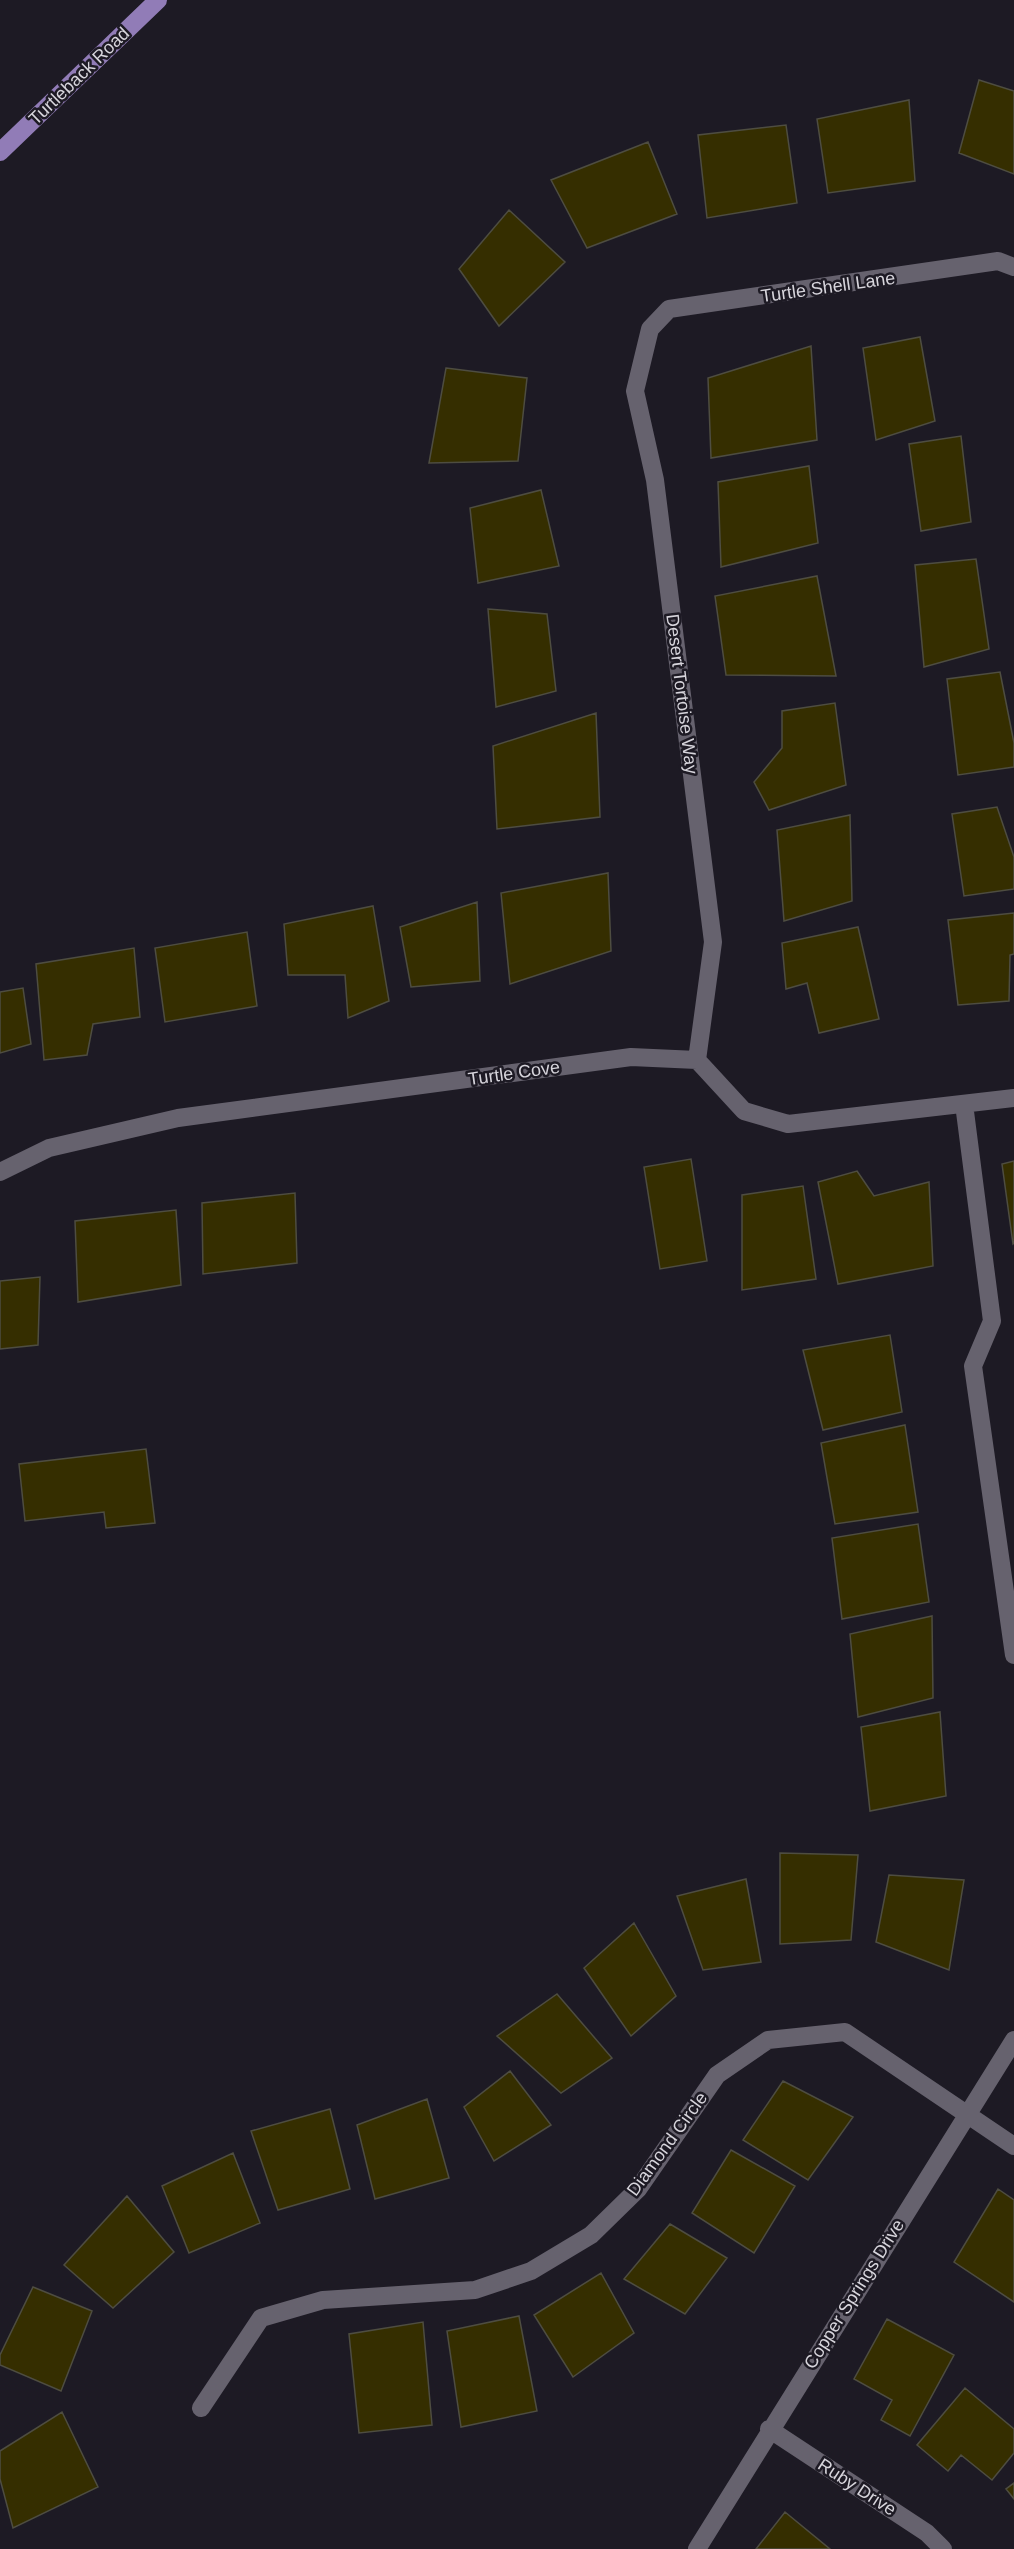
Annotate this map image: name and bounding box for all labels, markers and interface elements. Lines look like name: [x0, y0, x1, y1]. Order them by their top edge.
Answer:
street label: Turtleback Road: [25, 23, 133, 129]
street label: Turtle Shell Lane: [760, 268, 896, 306]
street label: Desert Tortoise Way: [662, 613, 702, 775]
street label: Turtle Cove: [467, 1057, 561, 1089]
street label: Diamond Circle: [623, 2088, 711, 2200]
street label: Copper Springs Drive: [800, 2216, 908, 2372]
street label: Ruby Drive: [814, 2454, 900, 2520]

